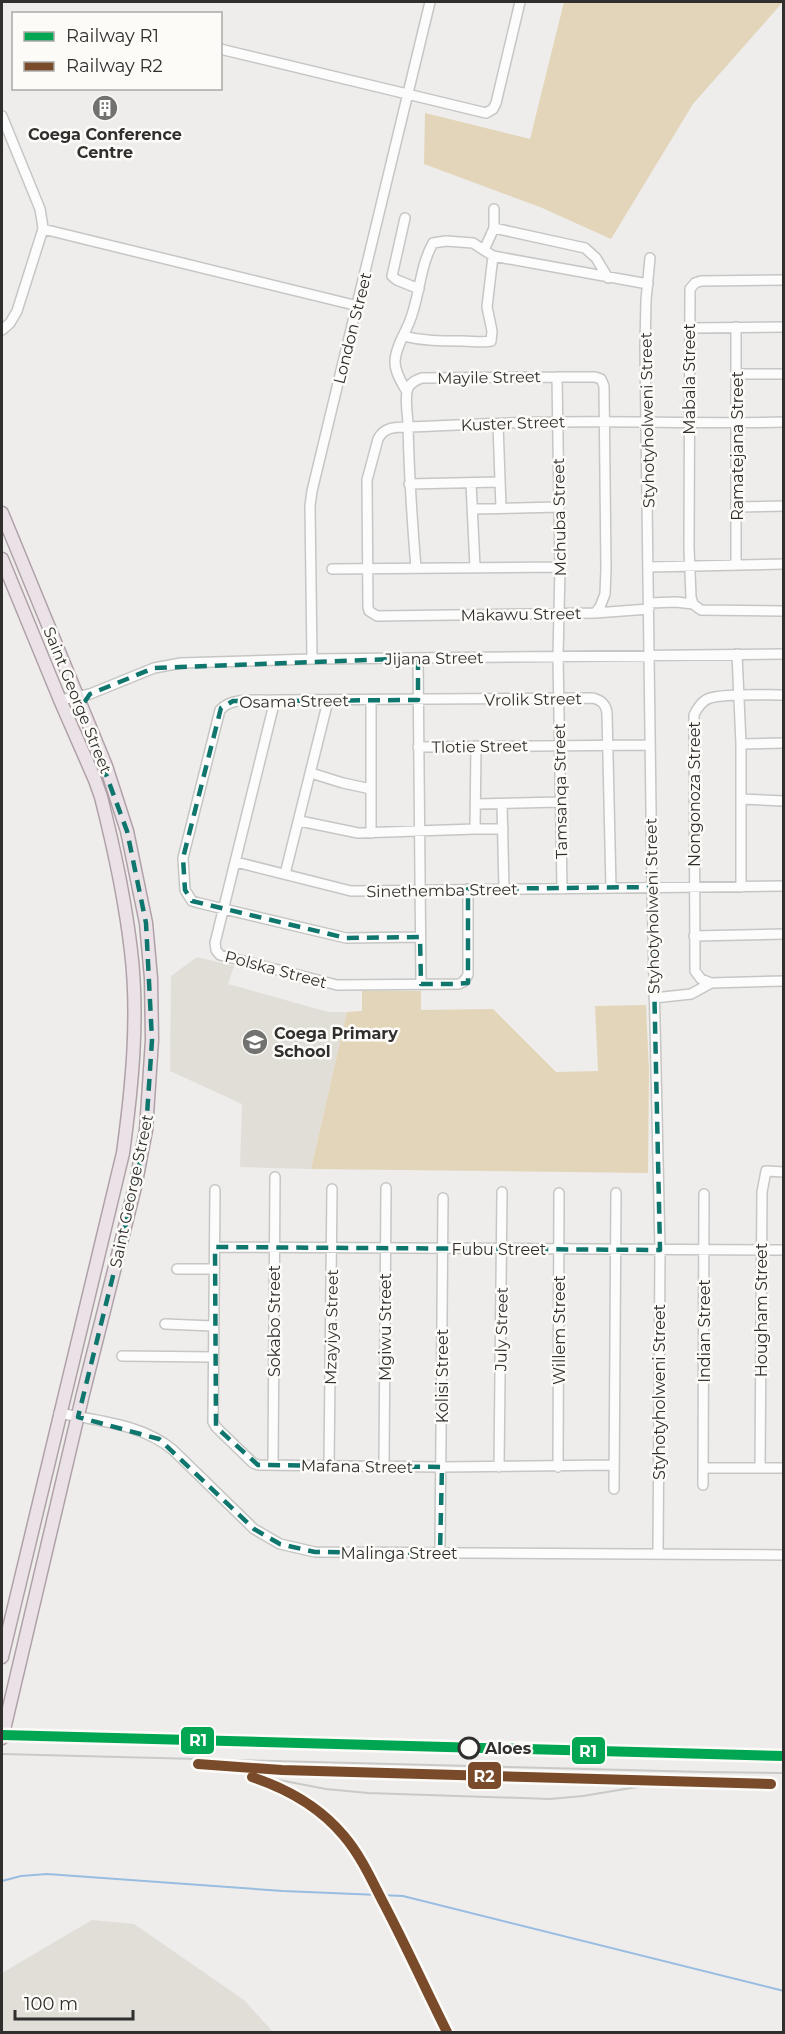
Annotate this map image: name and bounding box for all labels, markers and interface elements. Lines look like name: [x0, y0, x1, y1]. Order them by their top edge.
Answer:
legend: [12, 12, 222, 90]
text: Railway R1: [66, 25, 159, 47]
text: Railway R2: [66, 55, 163, 77]
building icon: Coega Conference Centre: [90, 93, 120, 123]
place label: Coega Conference Centre: [28, 125, 182, 162]
street label: London Street: [329, 270, 376, 386]
street label: Mabala Street: [680, 323, 699, 435]
street label: Styhotyholweni Street: [636, 331, 659, 508]
street label: Mayile Street: [437, 367, 542, 388]
street label: Ramatejana Street: [728, 371, 747, 521]
street label: Kuster Street: [460, 412, 566, 435]
street label: Mchuba Street: [549, 457, 570, 576]
street label: Makawu Street: [460, 604, 582, 625]
street label: Saint George Street: [39, 624, 116, 777]
street label: Jijana Street: [383, 648, 484, 669]
street label: Vrolik Street: [484, 689, 582, 710]
street label: Osama Street: [239, 691, 349, 712]
street label: Nongonoza Street: [685, 721, 704, 867]
street label: Tamsanqa Street: [550, 722, 571, 859]
street label: Tlotie Street: [432, 736, 529, 757]
street label: Styhotyholweni Street: [641, 817, 664, 994]
street label: Sinethemba Street: [366, 880, 518, 901]
street label: Polska Street: [223, 947, 329, 992]
place label: Coega Primary School: [274, 1024, 398, 1061]
school or university icon: Coega Primary School: [240, 1027, 270, 1057]
street label: Saint George Street: [106, 1112, 157, 1270]
street label: Fubu Street: [452, 1240, 547, 1259]
street label: Hougham Street: [752, 1242, 771, 1377]
street label: Sokabo Street: [265, 1264, 284, 1377]
street label: Mzayiya Street: [321, 1268, 342, 1385]
street label: Mgiwu Street: [376, 1273, 395, 1381]
street label: Willem Street: [550, 1275, 569, 1385]
street label: Indian Street: [695, 1279, 714, 1383]
street label: July Street: [491, 1286, 512, 1372]
street label: Styhotyholweni Street: [650, 1303, 669, 1480]
street label: Kolisi Street: [433, 1328, 452, 1423]
street label: Mafana Street: [301, 1456, 414, 1477]
street label: Malinga Street: [340, 1544, 458, 1563]
line badge: R1: [180, 1726, 215, 1755]
text: R1: [189, 1731, 207, 1750]
line badge: R1: [571, 1736, 606, 1765]
marker: Aloes: [458, 1737, 480, 1759]
place label: Aloes: [484, 1739, 532, 1758]
text: R1: [579, 1742, 597, 1761]
line badge: R2: [467, 1761, 502, 1790]
text: R2: [473, 1767, 495, 1786]
scale bar: [15, 1983, 134, 2021]
text: 100 m: [24, 1993, 78, 2015]

